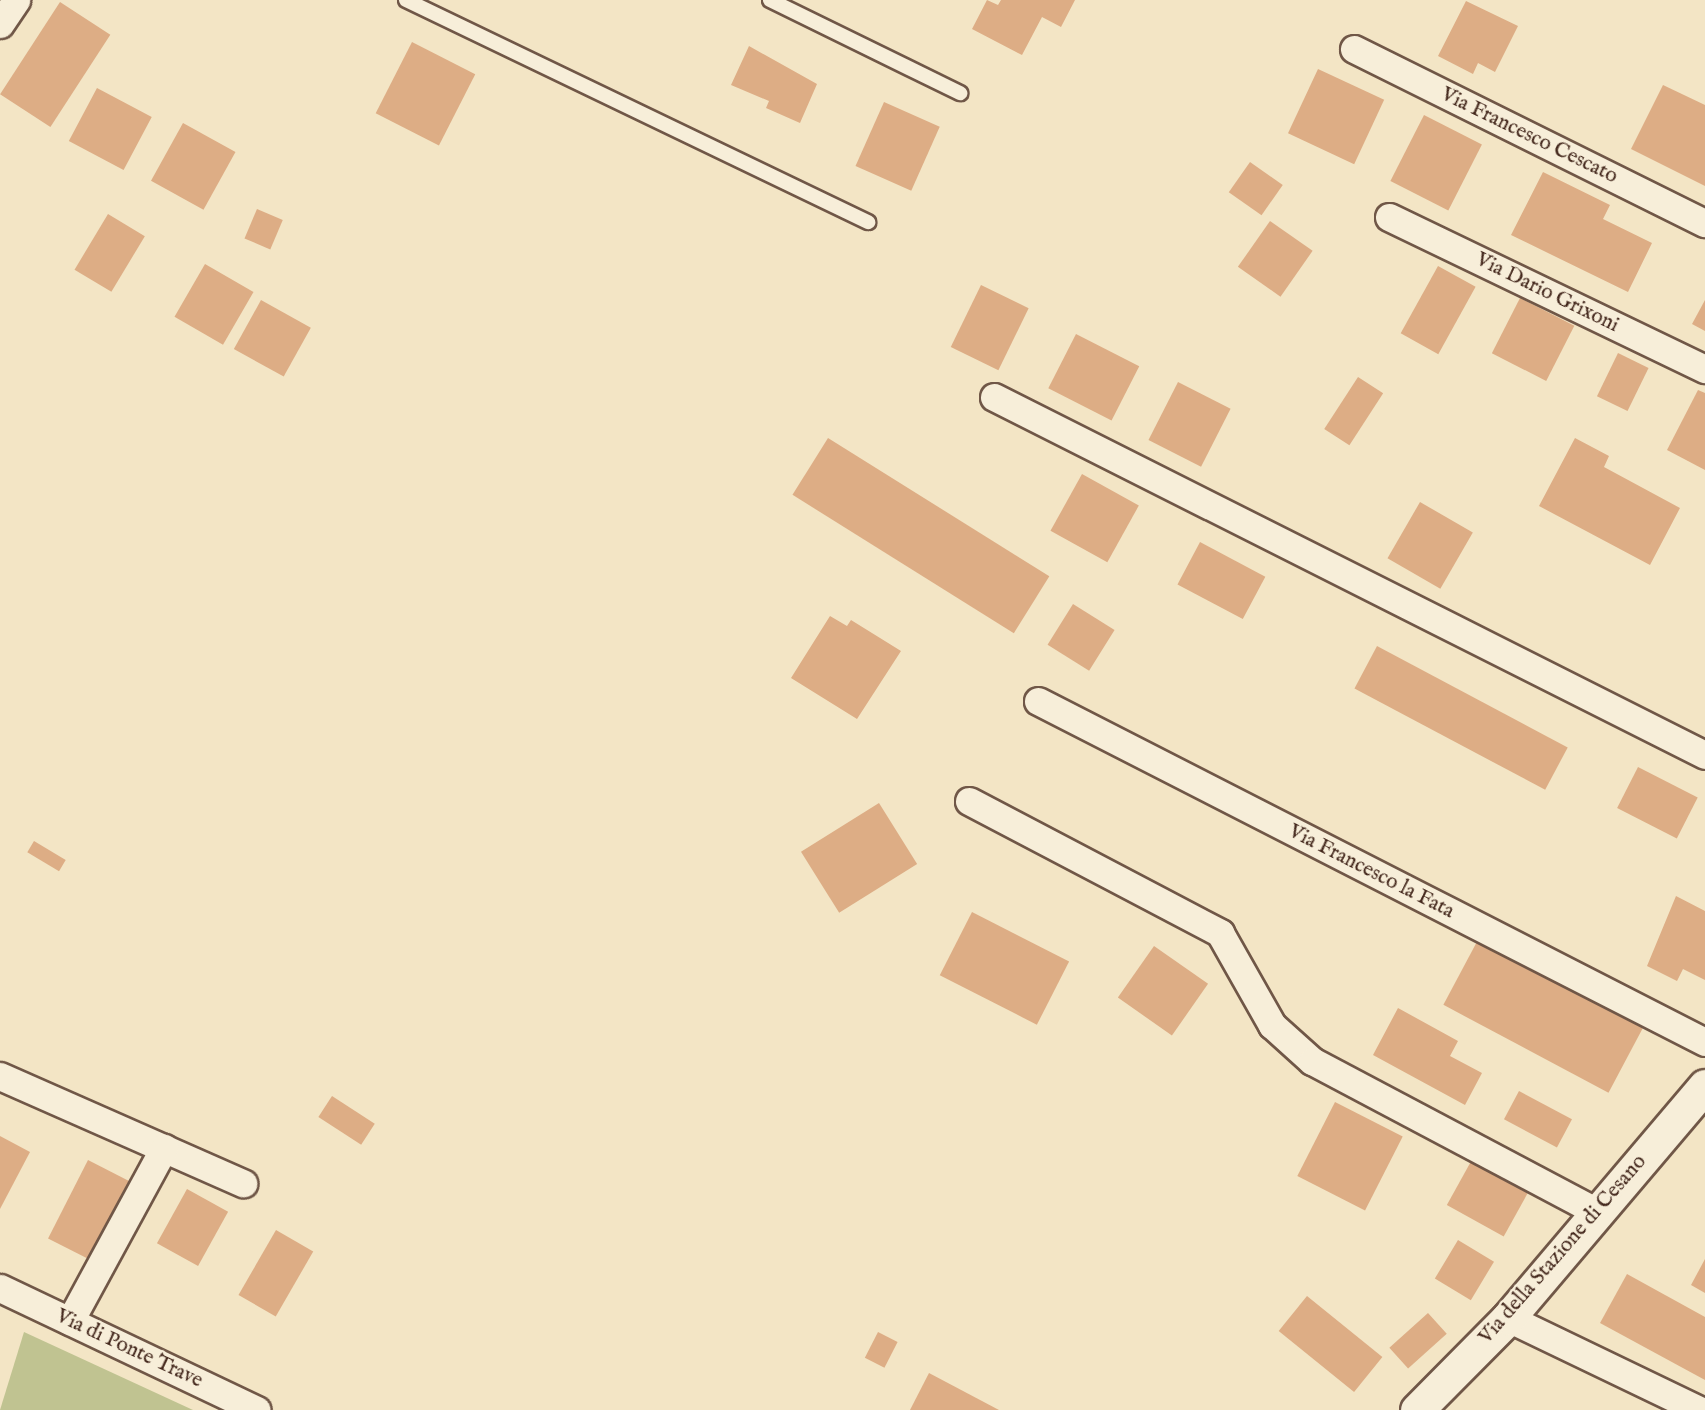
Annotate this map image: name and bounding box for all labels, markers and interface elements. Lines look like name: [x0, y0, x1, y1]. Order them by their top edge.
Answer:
street label: Via Francesco Cescato: [1436, 82, 1622, 190]
street label: Via Dario Grixoni: [1471, 247, 1623, 339]
street label: Via Francesco la Fata: [1284, 819, 1458, 925]
street label: Via della Stazione di Cesano: [1474, 1150, 1652, 1350]
street label: Via di Ponte Trave: [52, 1304, 206, 1394]

